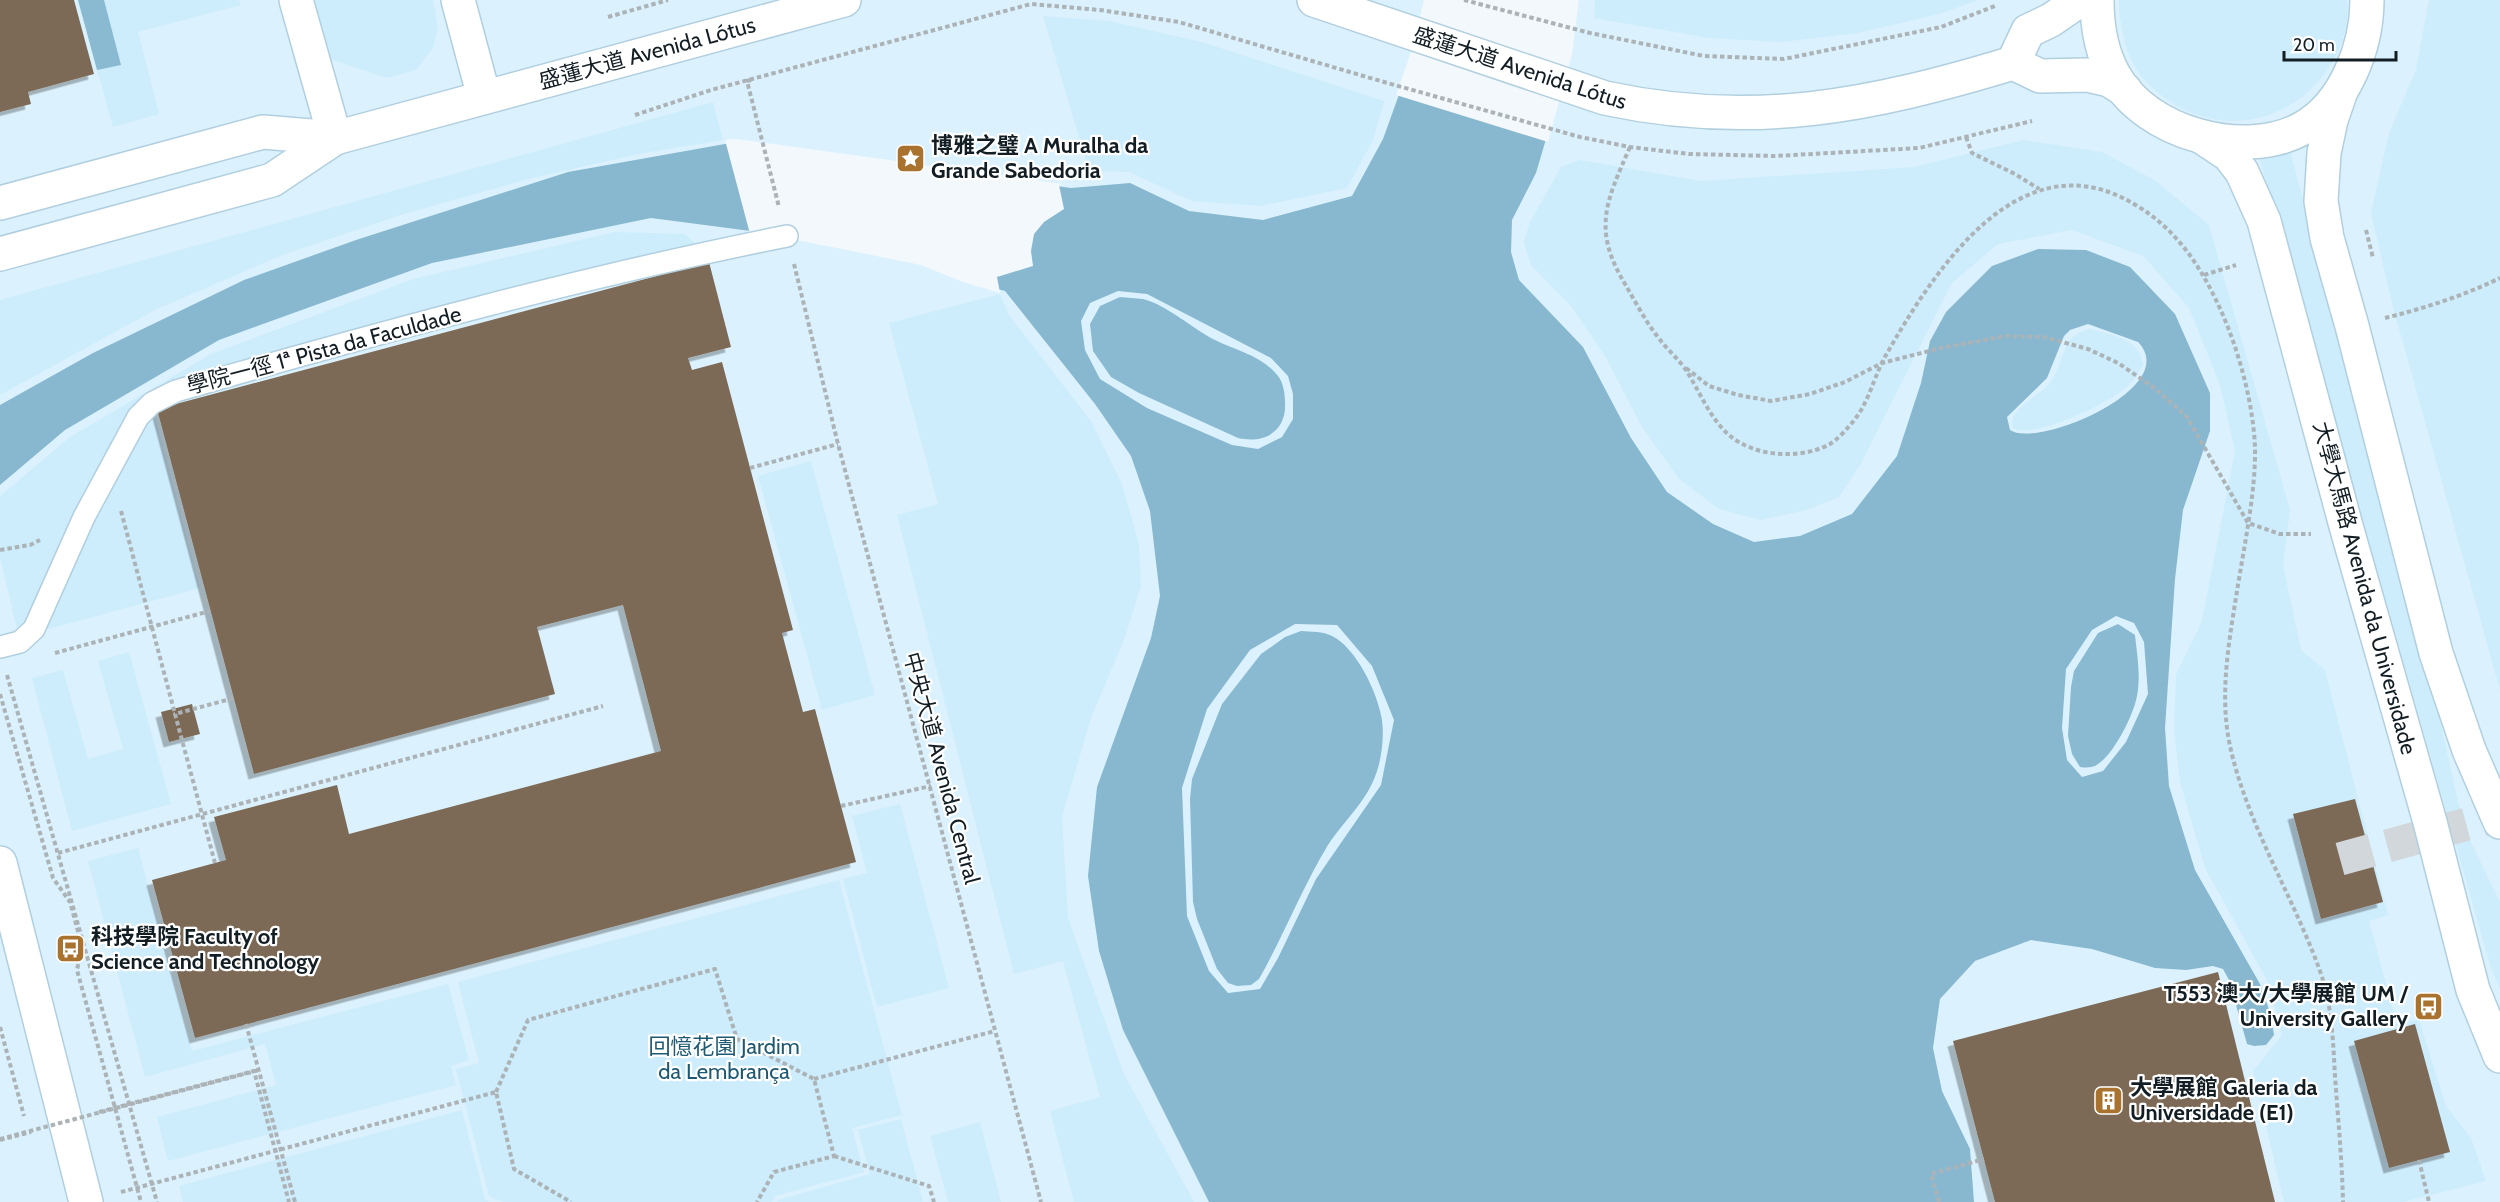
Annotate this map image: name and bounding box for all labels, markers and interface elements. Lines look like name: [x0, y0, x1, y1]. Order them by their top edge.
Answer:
street label: 盛蓮大道 Avenida Lótus: [536, 11, 758, 95]
street label: 盛蓮大道 Avenida Lótus: [1410, 21, 1630, 115]
scale bar: [2284, 24, 2396, 62]
text: 20 m: [2293, 34, 2335, 56]
place label: 博雅之璧 A Muralha da Grande Sabedoria: [931, 132, 1148, 184]
place icon: 博雅之璧 A Muralha da Grande Sabedoria: [894, 142, 926, 174]
street label: 學院一徑 1ª Pista da Faculdade: [184, 300, 464, 400]
street label: 大學大馬路 Avenida da Universidade: [2308, 419, 2422, 757]
street label: 中央大道 Avenida Central: [898, 649, 986, 888]
place label: 科技學院 Faculty of Science and Technology: [91, 923, 319, 975]
bus stop icon: 科技學院 Faculty of Science and Technology: [54, 933, 86, 965]
place label: T553 澳大/大學展館 UM / University Gallery: [2164, 980, 2409, 1032]
bus stop icon: T553 澳大/大學展館 UM / University Gallery: [2413, 990, 2445, 1022]
park label: 回憶花園 Jardim da Lembrança: [648, 1033, 800, 1085]
place label: 大學展館 Galeria da Universidade (E1): [2130, 1074, 2318, 1126]
building icon: 大學展館 Galeria da Universidade (E1): [2093, 1084, 2125, 1116]

